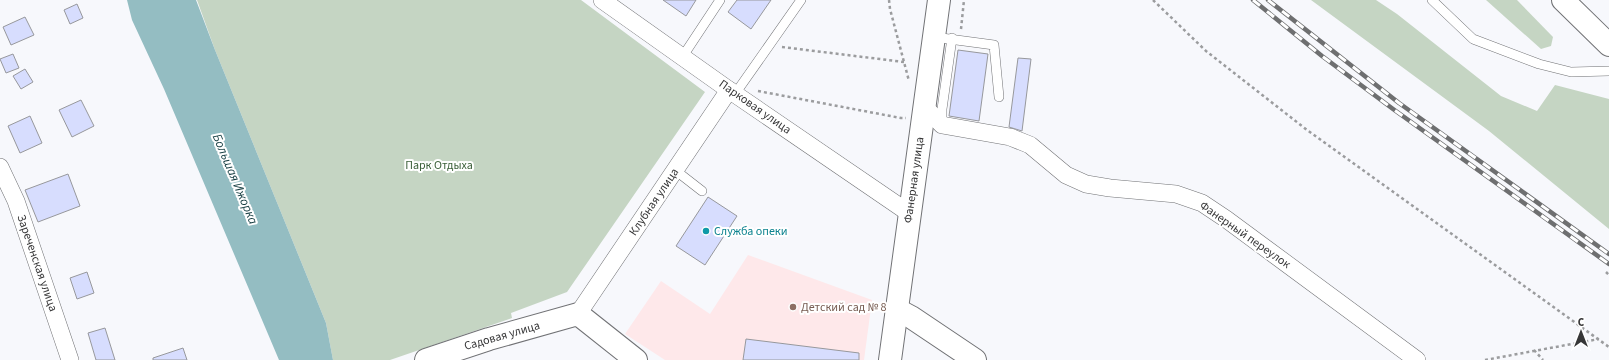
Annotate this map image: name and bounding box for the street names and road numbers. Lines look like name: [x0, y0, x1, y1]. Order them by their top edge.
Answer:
street label: Парковая улица: [715, 76, 795, 138]
street label: Фанерная улица: [900, 136, 928, 224]
street label: Клубная улица: [625, 165, 683, 239]
street label: Фанерный переулок: [1196, 197, 1294, 273]
street label: Зареченская улица: [12, 212, 62, 314]
street label: Садовая улица: [462, 317, 542, 355]

